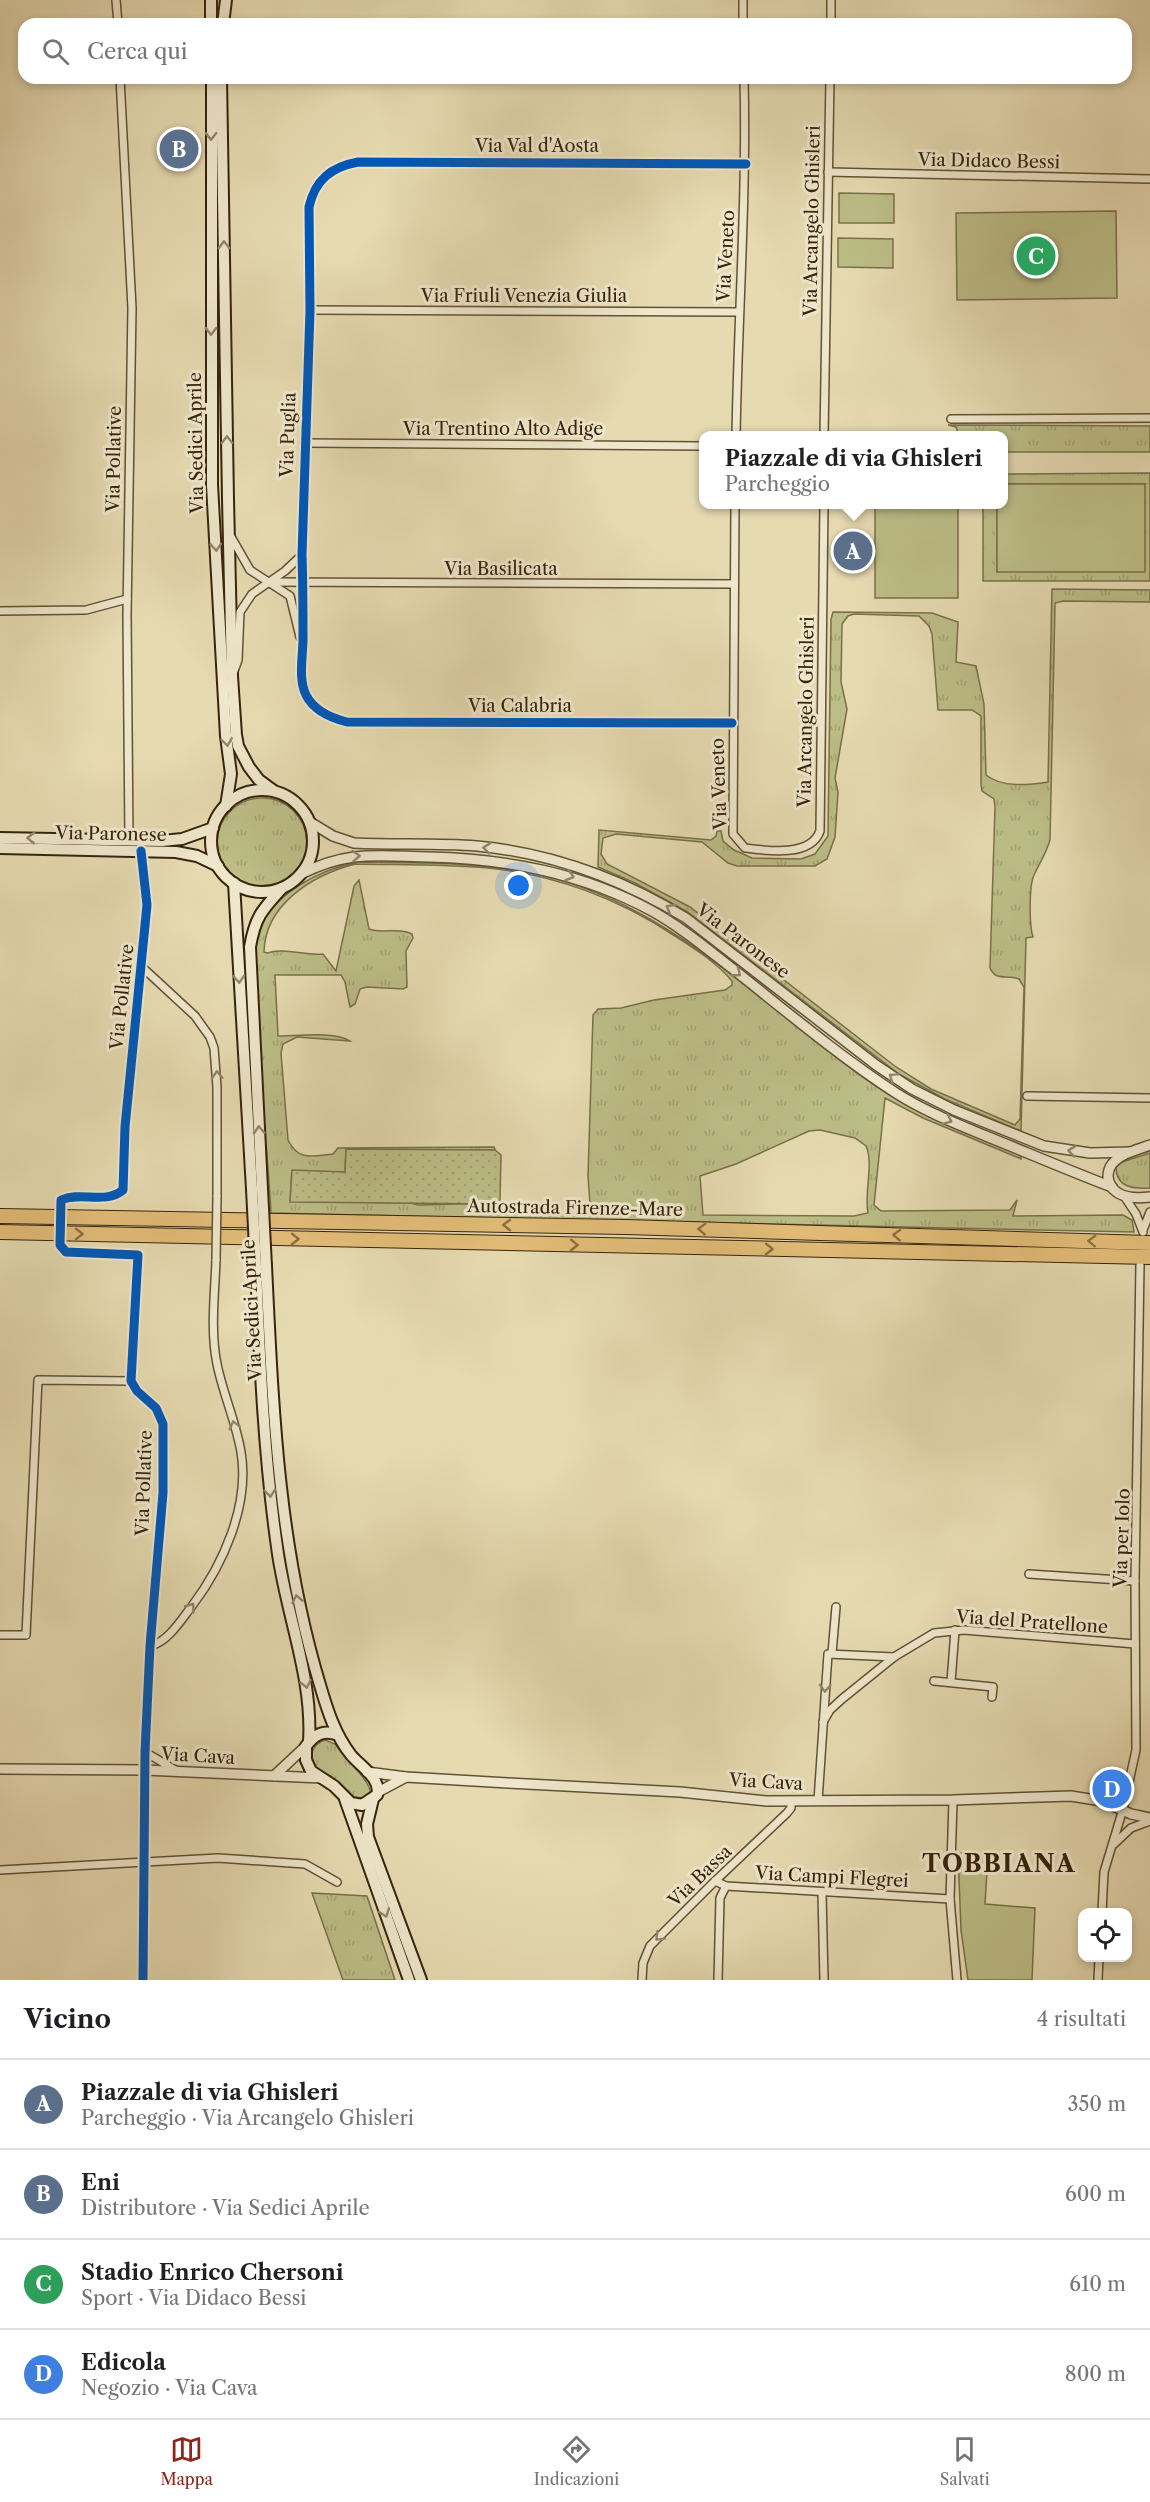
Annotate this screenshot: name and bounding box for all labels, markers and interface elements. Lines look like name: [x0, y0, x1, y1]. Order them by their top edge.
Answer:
search box: [18, 18, 1132, 84]
icon: search: [39, 35, 72, 68]
text: Cerca qui: [87, 38, 188, 65]
street label: Via Arcangelo Ghisleri: [799, 125, 825, 318]
pin: B: [160, 126, 198, 172]
one-way arrow: [205, 132, 218, 141]
street label: Via Val d'Aosta: [474, 135, 600, 157]
street label: Via Didaco Bessi: [917, 149, 1061, 173]
street label: Via Veneto: [713, 209, 739, 304]
pin: C: [1016, 234, 1056, 278]
one-way arrow: [218, 241, 230, 250]
street label: Via Friuli Venezia Giulia: [420, 285, 628, 307]
one-way arrow: [205, 327, 217, 336]
street label: Via Sedici Aprile: [184, 372, 208, 515]
street label: Via Puglia: [275, 391, 300, 479]
street label: Via Pollative: [102, 406, 126, 513]
street label: Via Trentino Alto Adige: [402, 418, 603, 440]
popup: [699, 431, 1008, 509]
one-way arrow: [221, 436, 233, 445]
text: Piazzale di via Ghisleri: [725, 445, 982, 472]
text: Parcheggio: [725, 472, 830, 496]
pin: A: [834, 528, 872, 574]
one-way arrow: [210, 543, 223, 552]
street label: Via Basilicata: [443, 558, 558, 580]
street label: Via Arcangelo Ghisleri: [793, 616, 819, 809]
street label: Via Calabria: [467, 695, 573, 717]
one-way arrow: [220, 737, 232, 747]
street label: Via Veneto: [706, 738, 732, 831]
street label: Via Paronese: [54, 822, 167, 846]
one-way arrow: [26, 832, 35, 844]
one-way arrow: [482, 842, 491, 854]
one-way arrow: [351, 850, 360, 863]
one-way arrow: [565, 869, 575, 882]
your location: [504, 871, 533, 900]
street label: Via Paronese: [691, 898, 794, 983]
one-way arrow: [666, 904, 676, 916]
street label: Via Pollative: [105, 943, 138, 1052]
one-way arrow: [731, 965, 742, 976]
one-way arrow: [233, 974, 246, 983]
one-way arrow: [210, 1071, 223, 1080]
one-way arrow: [889, 1072, 899, 1084]
one-way arrow: [942, 1113, 953, 1125]
one-way arrow: [252, 1126, 265, 1135]
one-way arrow: [1067, 1145, 1076, 1158]
street label: Autostrada Firenze-Mare: [466, 1195, 683, 1221]
one-way arrow: [502, 1219, 511, 1231]
one-way arrow: [697, 1223, 706, 1235]
one-way arrow: [75, 1227, 84, 1240]
one-way arrow: [892, 1229, 901, 1242]
one-way arrow: [291, 1233, 300, 1245]
one-way arrow: [1087, 1235, 1096, 1248]
street label: Via Sedici Aprile: [237, 1239, 267, 1382]
one-way arrow: [570, 1239, 579, 1251]
one-way arrow: [765, 1243, 774, 1255]
one-way arrow: [229, 1420, 242, 1430]
street label: Via Pollative: [131, 1430, 157, 1537]
one-way arrow: [263, 1488, 276, 1497]
street label: Via per Iolo: [1109, 1488, 1135, 1589]
one-way arrow: [291, 1594, 304, 1604]
one-way arrow: [184, 1602, 195, 1613]
street label: Via del Pratellone: [954, 1606, 1109, 1638]
one-way arrow: [298, 1679, 311, 1689]
one-way arrow: [818, 1683, 831, 1692]
street label: Via Cava: [159, 1743, 236, 1769]
pin: D: [1092, 1766, 1132, 1812]
street label: Via Cava: [727, 1769, 804, 1795]
street label: Via Bassa: [663, 1840, 737, 1912]
district label: TOBBIANA: [922, 1849, 1076, 1878]
street label: Via Campi Flegrei: [754, 1862, 910, 1892]
one-way arrow: [378, 1907, 391, 1918]
map controls: [1078, 1908, 1132, 1962]
button: locate: [1078, 1908, 1132, 1962]
one-way arrow: [655, 1931, 666, 1941]
text: Vicino: [24, 2003, 111, 2035]
text: 4 risultati: [1037, 2007, 1126, 2031]
text: Piazzale di via Ghisleri: [81, 2079, 339, 2106]
text: A: [36, 2092, 51, 2116]
text: 350 m: [1068, 2092, 1126, 2116]
text: Parcheggio · Via Arcangelo Ghisleri: [81, 2106, 414, 2130]
text: Eni: [81, 2169, 120, 2196]
text: B: [36, 2182, 51, 2206]
text: 600 m: [1065, 2182, 1126, 2206]
text: Distributore · Via Sedici Aprile: [81, 2196, 370, 2220]
text: Stadio Enrico Chersoni: [81, 2259, 344, 2286]
text: C: [35, 2272, 52, 2296]
text: 610 m: [1069, 2272, 1126, 2296]
text: Sport · Via Didaco Bessi: [81, 2286, 306, 2310]
text: Edicola: [81, 2349, 166, 2376]
text: D: [35, 2362, 52, 2386]
text: 800 m: [1065, 2362, 1126, 2386]
text: Negozio · Via Cava: [81, 2376, 258, 2400]
tab: Mappa: [160, 2433, 213, 2489]
tab: Indicazioni: [534, 2433, 619, 2489]
tab: Salvati: [940, 2433, 990, 2489]

